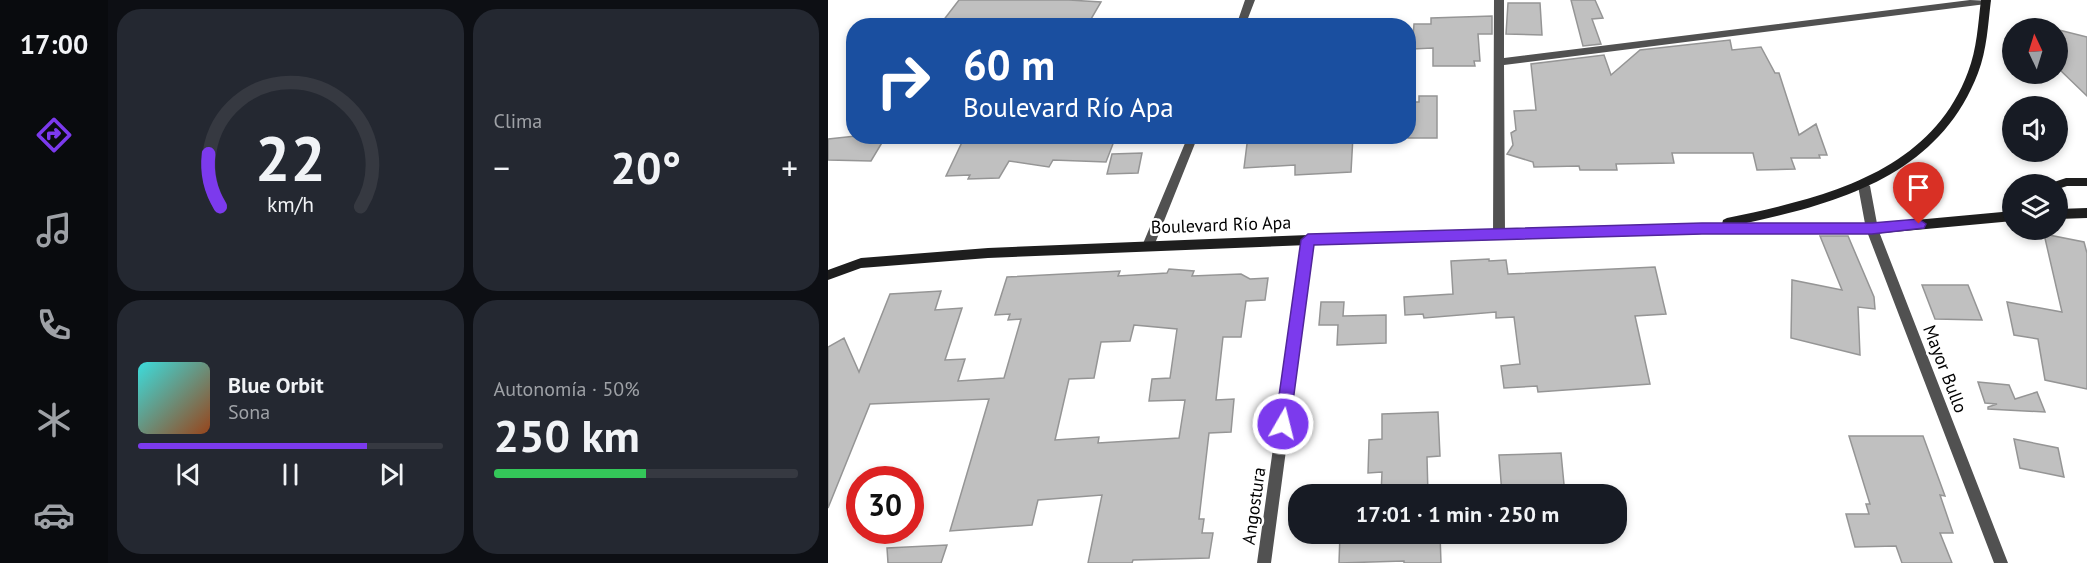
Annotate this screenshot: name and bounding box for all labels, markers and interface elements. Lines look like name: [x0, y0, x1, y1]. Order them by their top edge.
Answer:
north arrow: [2002, 18, 2068, 84]
map controls: [2002, 18, 2068, 240]
text: 17:00: [20, 27, 88, 61]
text: 60 m: [963, 37, 1055, 92]
icon: right: [864, 42, 942, 120]
text: Boulevard Río Apa: [963, 90, 1174, 124]
button: sound: [2002, 96, 2068, 162]
text: Clima: [494, 108, 542, 134]
icon: directions: [33, 114, 75, 156]
text: 22: [255, 117, 326, 198]
text: 20°: [610, 138, 681, 196]
text: −: [494, 146, 510, 189]
text: +: [781, 146, 798, 189]
pin: [1893, 162, 1944, 224]
icon: arrive: [1902, 171, 1935, 204]
button: layers: [2002, 174, 2068, 240]
text: km/h: [267, 190, 314, 218]
icon: music: [33, 209, 75, 251]
street label: Boulevard Río Apa: [1150, 211, 1292, 238]
icon: phone: [33, 304, 75, 346]
street label: Mayor Bullo: [1918, 322, 1973, 416]
text: Blue Orbit: [228, 371, 324, 399]
text: Autonomía · 50%: [494, 376, 640, 402]
position arrow: [1251, 392, 1315, 456]
icon: climate: [33, 399, 75, 441]
text: Sona: [228, 399, 270, 425]
text: 250 km: [494, 406, 640, 464]
icon: previous: [172, 458, 205, 491]
icon: pause: [274, 458, 307, 491]
icon: next: [375, 458, 408, 491]
speed limit sign: 30: [846, 466, 924, 544]
street label: Angostura: [1237, 466, 1270, 546]
icon: car: [33, 494, 75, 536]
text: 17:01 · 1 min · 250 m: [1356, 500, 1559, 528]

